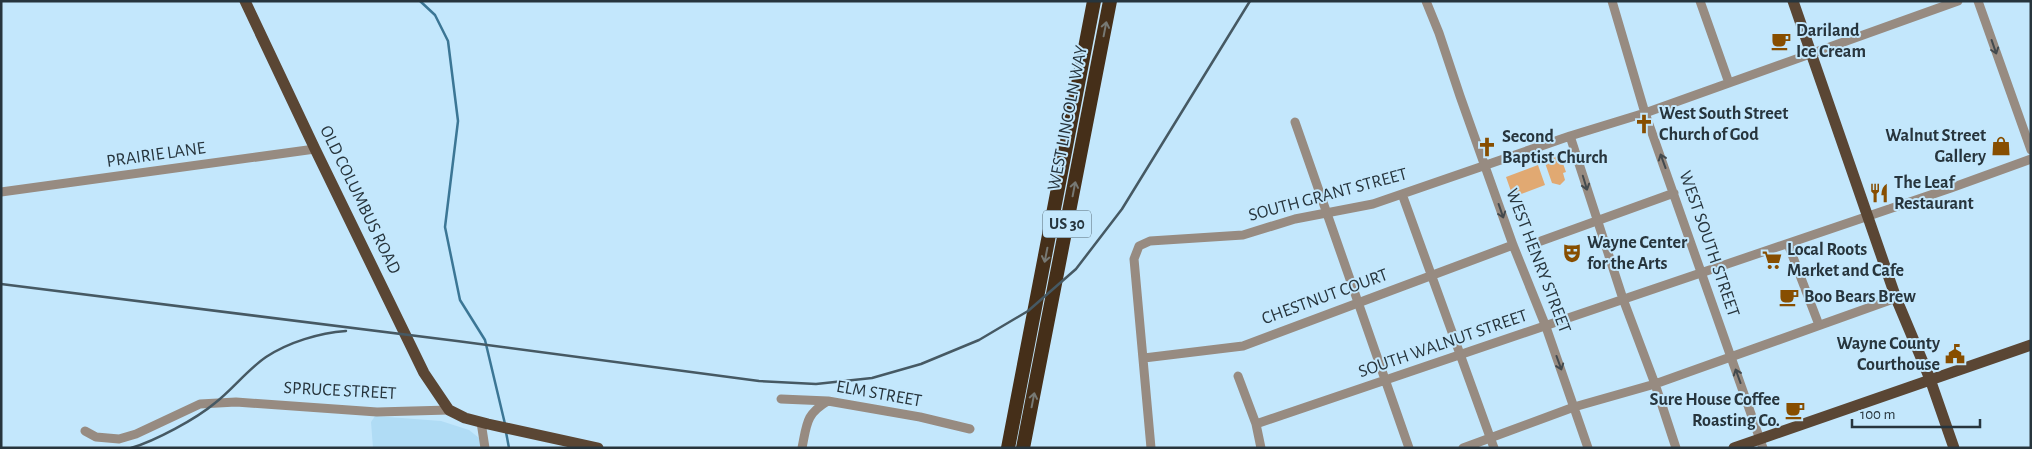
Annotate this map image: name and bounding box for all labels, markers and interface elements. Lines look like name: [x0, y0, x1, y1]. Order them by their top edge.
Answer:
one-way arrow: [1101, 22, 1110, 38]
place label: Dariland Ice Cream: [1796, 22, 1866, 61]
cafe icon: Dariland Ice Cream: [1770, 30, 1792, 52]
one-way arrow: [1990, 39, 1999, 54]
street label: WEST LINCOLN WAY: [1045, 44, 1091, 192]
place label: West South Street Church of God: [1659, 105, 1788, 144]
church icon: West South Street Church of God: [1633, 113, 1655, 135]
street label: OLD COLUMBUS ROAD: [316, 123, 404, 277]
place label: Walnut Street Gallery: [1885, 127, 1987, 166]
place label: Second Baptist Church: [1502, 128, 1608, 167]
shop icon: Walnut Street Gallery: [1990, 135, 2012, 157]
church icon: Second Baptist Church: [1476, 136, 1498, 158]
street label: PRAIRIE LANE: [105, 139, 207, 171]
one-way arrow: [1658, 154, 1667, 169]
street label: SOUTH GRANT STREET: [1247, 165, 1409, 225]
street label: WEST SOUTH STREET: [1676, 169, 1743, 320]
one-way arrow: [1580, 174, 1590, 190]
place label: The Leaf Restaurant: [1894, 174, 1974, 213]
one-way arrow: [1069, 181, 1079, 197]
restaurant icon: The Leaf Restaurant: [1868, 182, 1890, 204]
street label: WEST HENRY STREET: [1502, 186, 1574, 336]
one-way arrow: [1497, 203, 1507, 219]
road number: US 30: [1043, 210, 1091, 238]
place label: Wayne Center for the Arts: [1587, 234, 1688, 273]
place label: Local Roots Market and Cafe: [1787, 241, 1904, 280]
theatre icon: Wayne Center for the Arts: [1561, 242, 1583, 264]
one-way arrow: [1040, 247, 1050, 263]
supermarket icon: Local Roots Market and Cafe: [1761, 249, 1783, 271]
street label: CHESTNUT COURT: [1259, 266, 1391, 328]
cafe icon: Boo Bears Brew: [1778, 286, 1800, 308]
place label: Boo Bears Brew: [1804, 288, 1916, 306]
street label: SOUTH WALNUT STREET: [1356, 307, 1530, 381]
place label: Wayne County Courthouse: [1837, 335, 1941, 374]
public building icon: Wayne County Courthouse: [1944, 343, 1966, 365]
one-way arrow: [1555, 355, 1564, 371]
one-way arrow: [1733, 369, 1742, 384]
street label: ELM STREET: [835, 378, 923, 410]
street label: SPRUCE STREET: [283, 379, 397, 403]
place label: Sure House Coffee Roasting Co.: [1650, 391, 1780, 430]
one-way arrow: [1028, 392, 1038, 408]
scale bar: [1852, 396, 1980, 428]
cafe icon: Sure House Coffee Roasting Co.: [1784, 399, 1806, 421]
text: 100 m: [1860, 407, 1895, 422]

